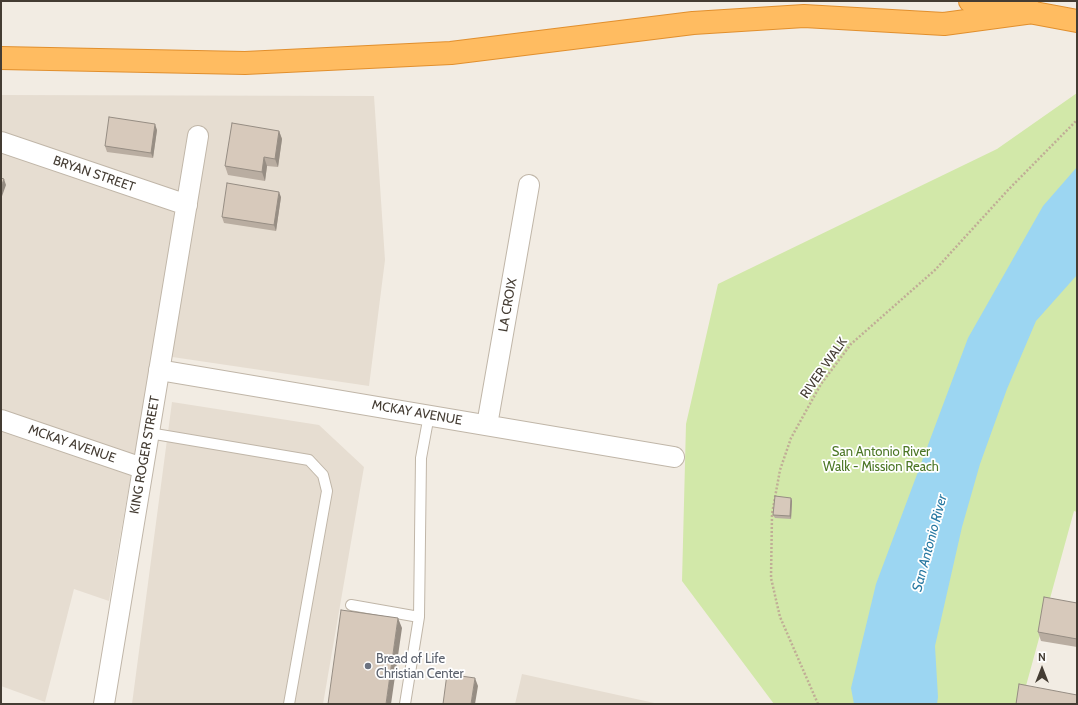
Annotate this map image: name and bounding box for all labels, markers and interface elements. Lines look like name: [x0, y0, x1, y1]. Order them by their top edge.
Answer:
street label: BRYAN STREET: [51, 153, 137, 195]
street label: LA CROIX: [496, 277, 520, 333]
street label: RIVER WALK: [797, 335, 851, 401]
street label: KING ROGER STREET: [127, 395, 163, 515]
street label: MCKAY AVENUE: [371, 397, 463, 429]
street label: MCKAY AVENUE: [26, 422, 118, 466]
park label: San Antonio River Walk - Mission Reach: [823, 444, 939, 475]
water label: San Antonio River: [909, 493, 951, 593]
north arrow: [1022, 649, 1062, 689]
text: N: [1038, 650, 1046, 664]
place label: Bread of Life Christian Center: [376, 651, 464, 682]
marker: Bread of Life Christian Center: [363, 661, 373, 671]

